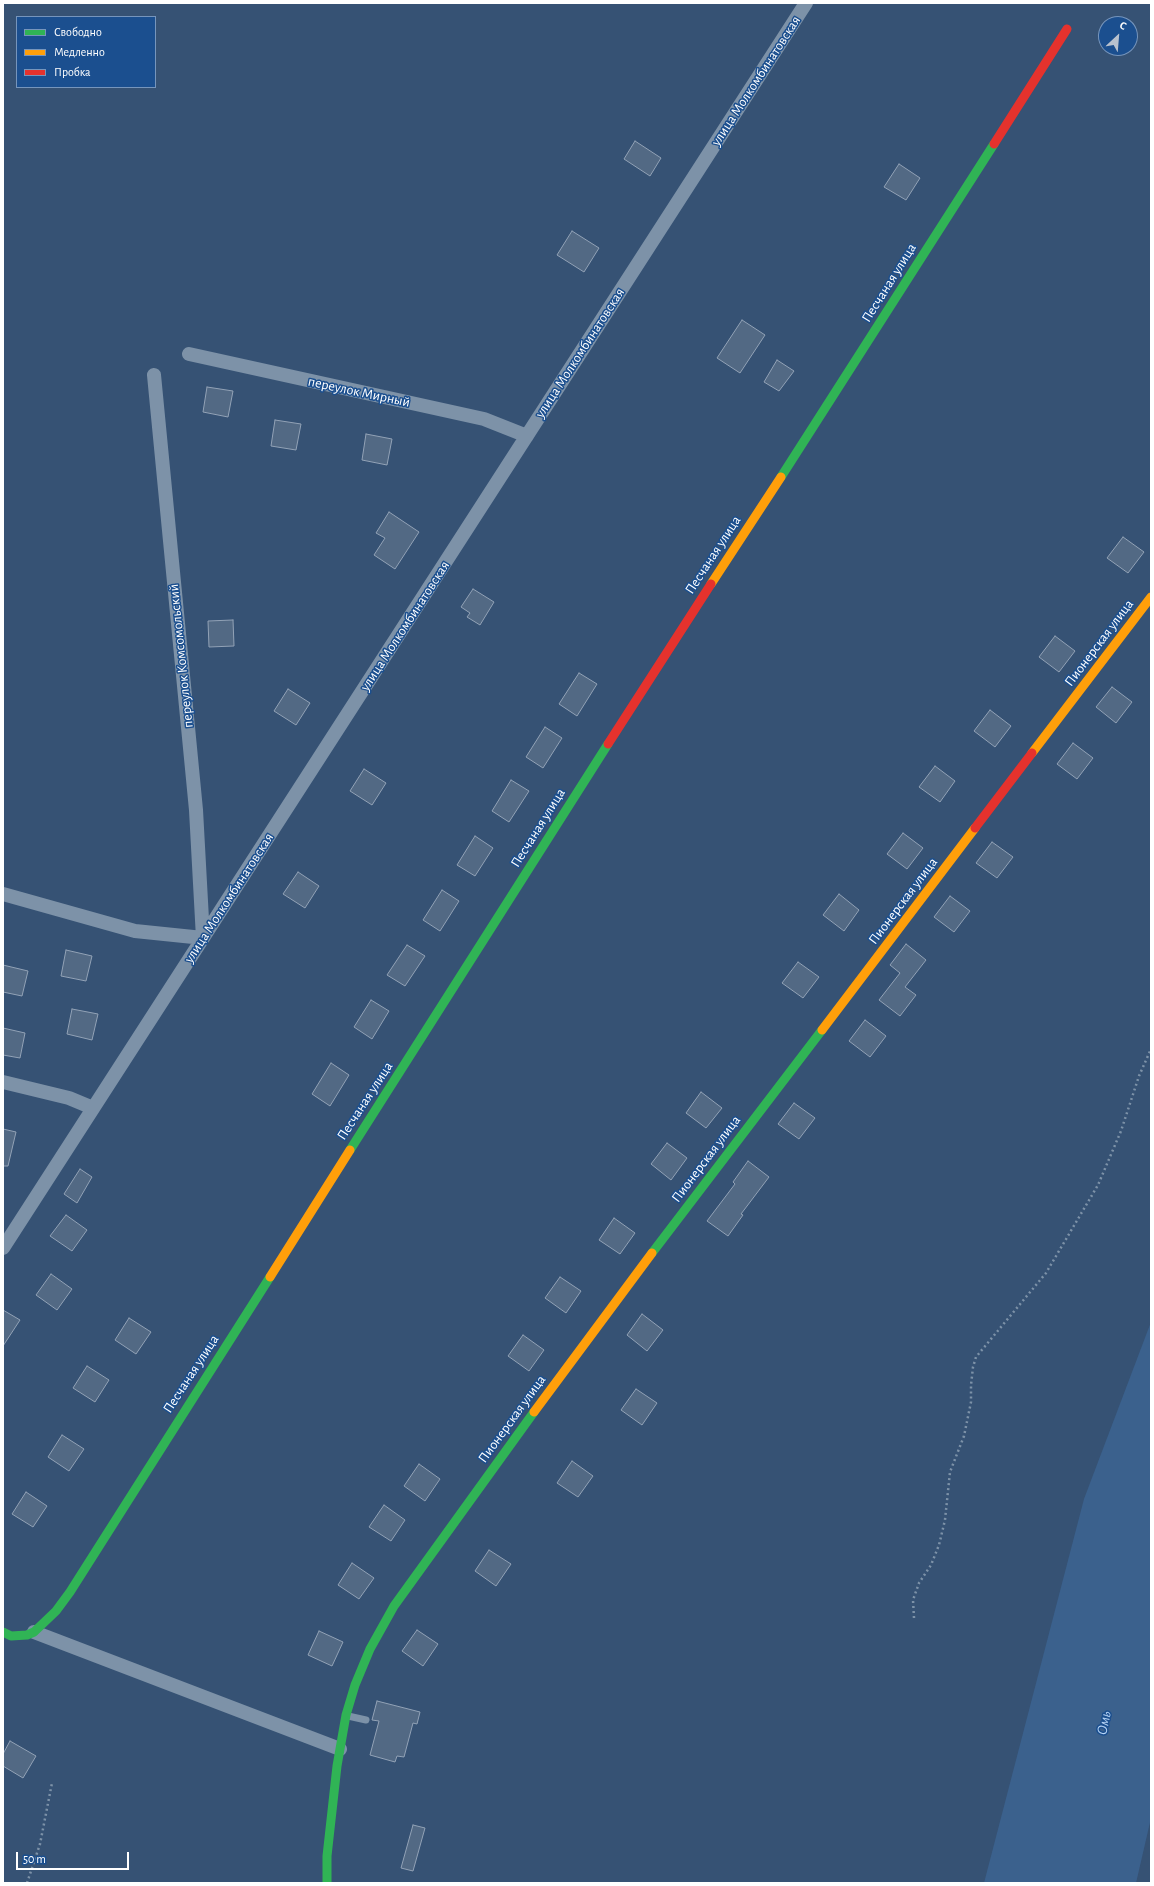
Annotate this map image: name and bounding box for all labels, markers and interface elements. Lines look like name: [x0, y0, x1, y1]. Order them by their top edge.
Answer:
street label: улица Молкомбинатовская: [708, 13, 804, 149]
legend: [16, 16, 156, 88]
north arrow: [1098, 16, 1138, 56]
text: С: [1118, 19, 1128, 32]
text: Свободно: [54, 26, 102, 38]
text: Медленно: [54, 46, 105, 58]
text: Пробка: [54, 66, 91, 78]
street label: Песчаная улица: [858, 241, 920, 325]
street label: улица Молкомбинатовская: [532, 285, 628, 421]
street label: переулок Мирный: [306, 373, 412, 411]
street label: Песчаная улица: [682, 513, 744, 597]
street label: улица Молкомбинатовская: [357, 558, 453, 694]
street label: переулок Комсомольский: [165, 583, 197, 729]
street label: Пионерская улица: [1061, 596, 1137, 690]
street label: Песчаная улица: [507, 786, 569, 870]
street label: улица Молкомбинатовская: [181, 830, 277, 966]
street label: Пионерская улица: [865, 854, 941, 948]
street label: Песчаная улица: [334, 1059, 396, 1143]
street label: Пионерская улица: [668, 1112, 744, 1206]
street label: Песчаная улица: [160, 1332, 222, 1416]
street label: Пионерская улица: [475, 1372, 549, 1466]
water label: Омь: [1093, 1709, 1115, 1737]
scale bar: [18, 1844, 131, 1870]
text: 50 m: [23, 1853, 46, 1865]

